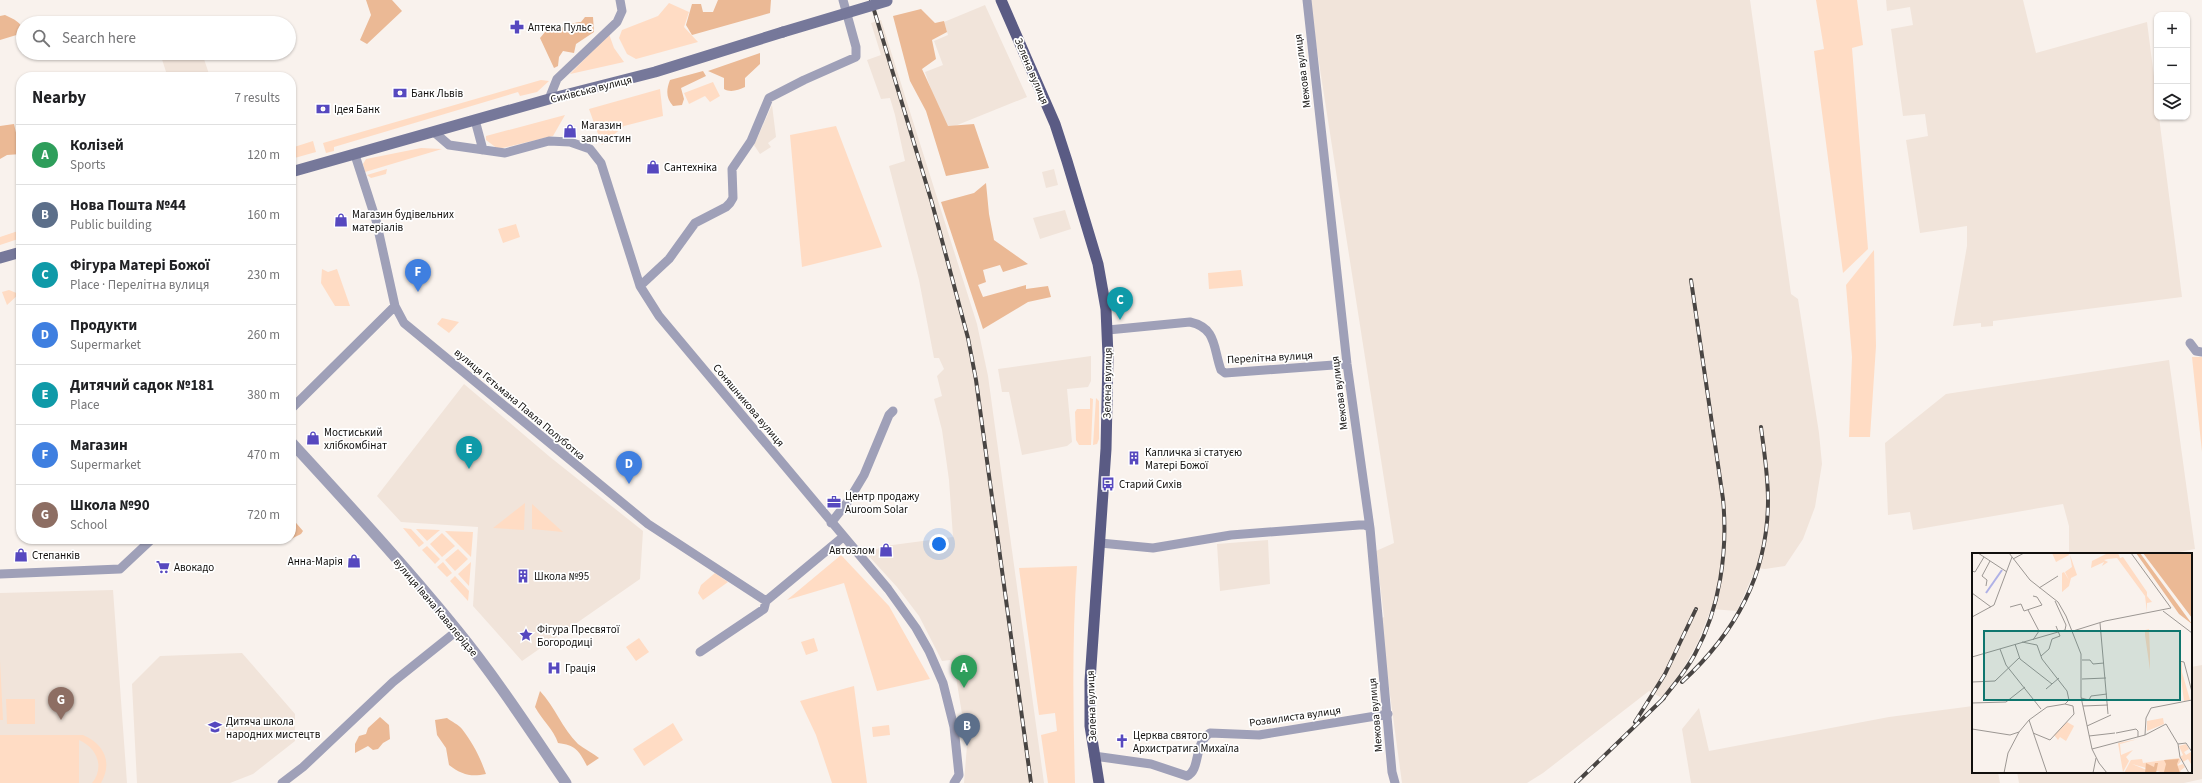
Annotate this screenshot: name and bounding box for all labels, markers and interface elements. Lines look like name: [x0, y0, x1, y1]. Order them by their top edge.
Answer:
map controls: [2154, 12, 2190, 120]
button: +: [2154, 12, 2190, 48]
search box: [16, 16, 296, 60]
pharmacy icon: Аптека Пульс: [509, 19, 525, 35]
place label: Аптека Пульс: [528, 20, 592, 35]
icon: search: [30, 27, 52, 49]
text: Search here: [62, 28, 136, 49]
street label: Межова вулиця: [1291, 33, 1314, 109]
street label: Зелена вулиця: [1011, 35, 1052, 107]
button: −: [2154, 48, 2190, 84]
street label: Сихівська вулиця: [549, 72, 634, 107]
button: layers: [2154, 84, 2190, 120]
bank icon: Банк Львів: [392, 85, 408, 101]
text: Nearby: [32, 86, 86, 110]
place label: Банк Львів: [411, 86, 463, 101]
text: 7 results: [235, 89, 280, 107]
bank icon: Ідея Банк: [315, 101, 331, 117]
place label: Ідея Банк: [334, 102, 380, 117]
place label: Магазин запчастин: [581, 118, 631, 146]
shop icon: Магазин запчастин: [562, 123, 578, 139]
text: Колізей: [70, 135, 124, 156]
text: A: [41, 146, 49, 164]
text: 120 m: [247, 146, 280, 164]
text: Sports: [70, 156, 105, 174]
shop icon: Сантехніка: [645, 159, 661, 175]
place label: Сантехніка: [664, 160, 717, 175]
text: Нова Пошта №44: [70, 195, 186, 216]
text: B: [41, 206, 49, 224]
text: 160 m: [247, 206, 280, 224]
place label: Магазин будівельних матеріалів: [352, 207, 454, 235]
shop icon: Магазин будівельних матеріалів: [333, 212, 349, 228]
text: Public building: [70, 216, 152, 234]
text: Фігура Матері Божої: [70, 255, 210, 276]
pin: F: [405, 259, 431, 292]
text: C: [41, 266, 49, 284]
text: 230 m: [247, 266, 280, 284]
text: Place · Перелітна вулиця: [70, 276, 210, 294]
pin: C: [1107, 287, 1133, 320]
text: Продукти: [70, 315, 137, 336]
text: D: [41, 326, 49, 344]
text: 260 m: [247, 326, 280, 344]
text: Supermarket: [70, 336, 141, 354]
street label: вулиця Гетьмана Павла Полуботка: [451, 345, 588, 464]
street label: Зелена вулиця: [1099, 347, 1116, 419]
street label: Перелітна вулиця: [1227, 348, 1313, 367]
street label: Межова вулиця: [1328, 355, 1351, 431]
street label: Соняшникова вулиця: [710, 361, 788, 450]
text: Дитячий садок №181: [70, 375, 214, 396]
text: E: [41, 386, 49, 404]
text: 380 m: [247, 386, 280, 404]
text: Place: [70, 396, 99, 414]
place label: Мостиський хлібкомбінат: [324, 425, 387, 453]
shop icon: Мостиський хлібкомбінат: [305, 430, 321, 446]
text: Магазин: [70, 435, 128, 456]
pin: E: [456, 436, 482, 469]
place label: Капличка зі статуєю Матері Божої: [1145, 445, 1242, 473]
text: F: [42, 446, 48, 464]
text: 470 m: [247, 446, 280, 464]
building icon: Капличка зі статуєю Матері Божої: [1126, 450, 1142, 466]
pin: D: [616, 451, 642, 484]
text: Supermarket: [70, 456, 141, 474]
bus stop icon: Старий Сихів: [1100, 476, 1116, 492]
place label: Старий Сихів: [1119, 477, 1182, 492]
place label: Центр продажу Auroom Solar: [845, 489, 919, 517]
office icon: Центр продажу Auroom Solar: [826, 494, 842, 510]
text: Школа №90: [70, 495, 150, 516]
text: G: [41, 506, 49, 524]
text: 720 m: [247, 506, 280, 524]
text: School: [70, 516, 107, 534]
your location: [929, 534, 949, 554]
shop icon: Автозлом: [878, 542, 894, 558]
place label: Автозлом: [829, 543, 875, 558]
shop icon: Степанків: [13, 547, 29, 563]
place label: Степанків: [32, 548, 80, 563]
shop icon: Анна-Марія: [346, 553, 362, 569]
inset map: [1972, 553, 2192, 773]
place label: Анна-Марія: [288, 554, 343, 569]
street label: вулиця Івана Кавалерідзе: [390, 555, 482, 660]
supermarket icon: Авокадо: [155, 559, 171, 575]
place label: Авокадо: [174, 560, 214, 575]
building icon: Школа №95: [515, 568, 531, 584]
place label: Школа №95: [534, 569, 589, 584]
place label: Фігура Пресвятої Богородиці: [537, 622, 620, 650]
place icon: Фігура Пресвятої Богородиці: [518, 627, 534, 643]
pin: A: [951, 655, 977, 688]
hospital icon: Грація: [546, 660, 562, 676]
place label: Грація: [565, 661, 596, 676]
street label: Зелена вулиця: [1083, 670, 1100, 742]
street label: Межова вулиця: [1365, 677, 1386, 753]
pin: G: [48, 687, 74, 720]
street label: Розвилиста вулиця: [1248, 703, 1342, 730]
pin: B: [954, 713, 980, 746]
place label: Дитяча школа народних мистецтв: [226, 714, 321, 742]
school or university icon: Дитяча школа народних мистецтв: [207, 719, 223, 735]
place label: Церква святого Архистратига Михаїла: [1133, 728, 1239, 756]
church icon: Церква святого Архистратига Михаїла: [1114, 733, 1130, 749]

